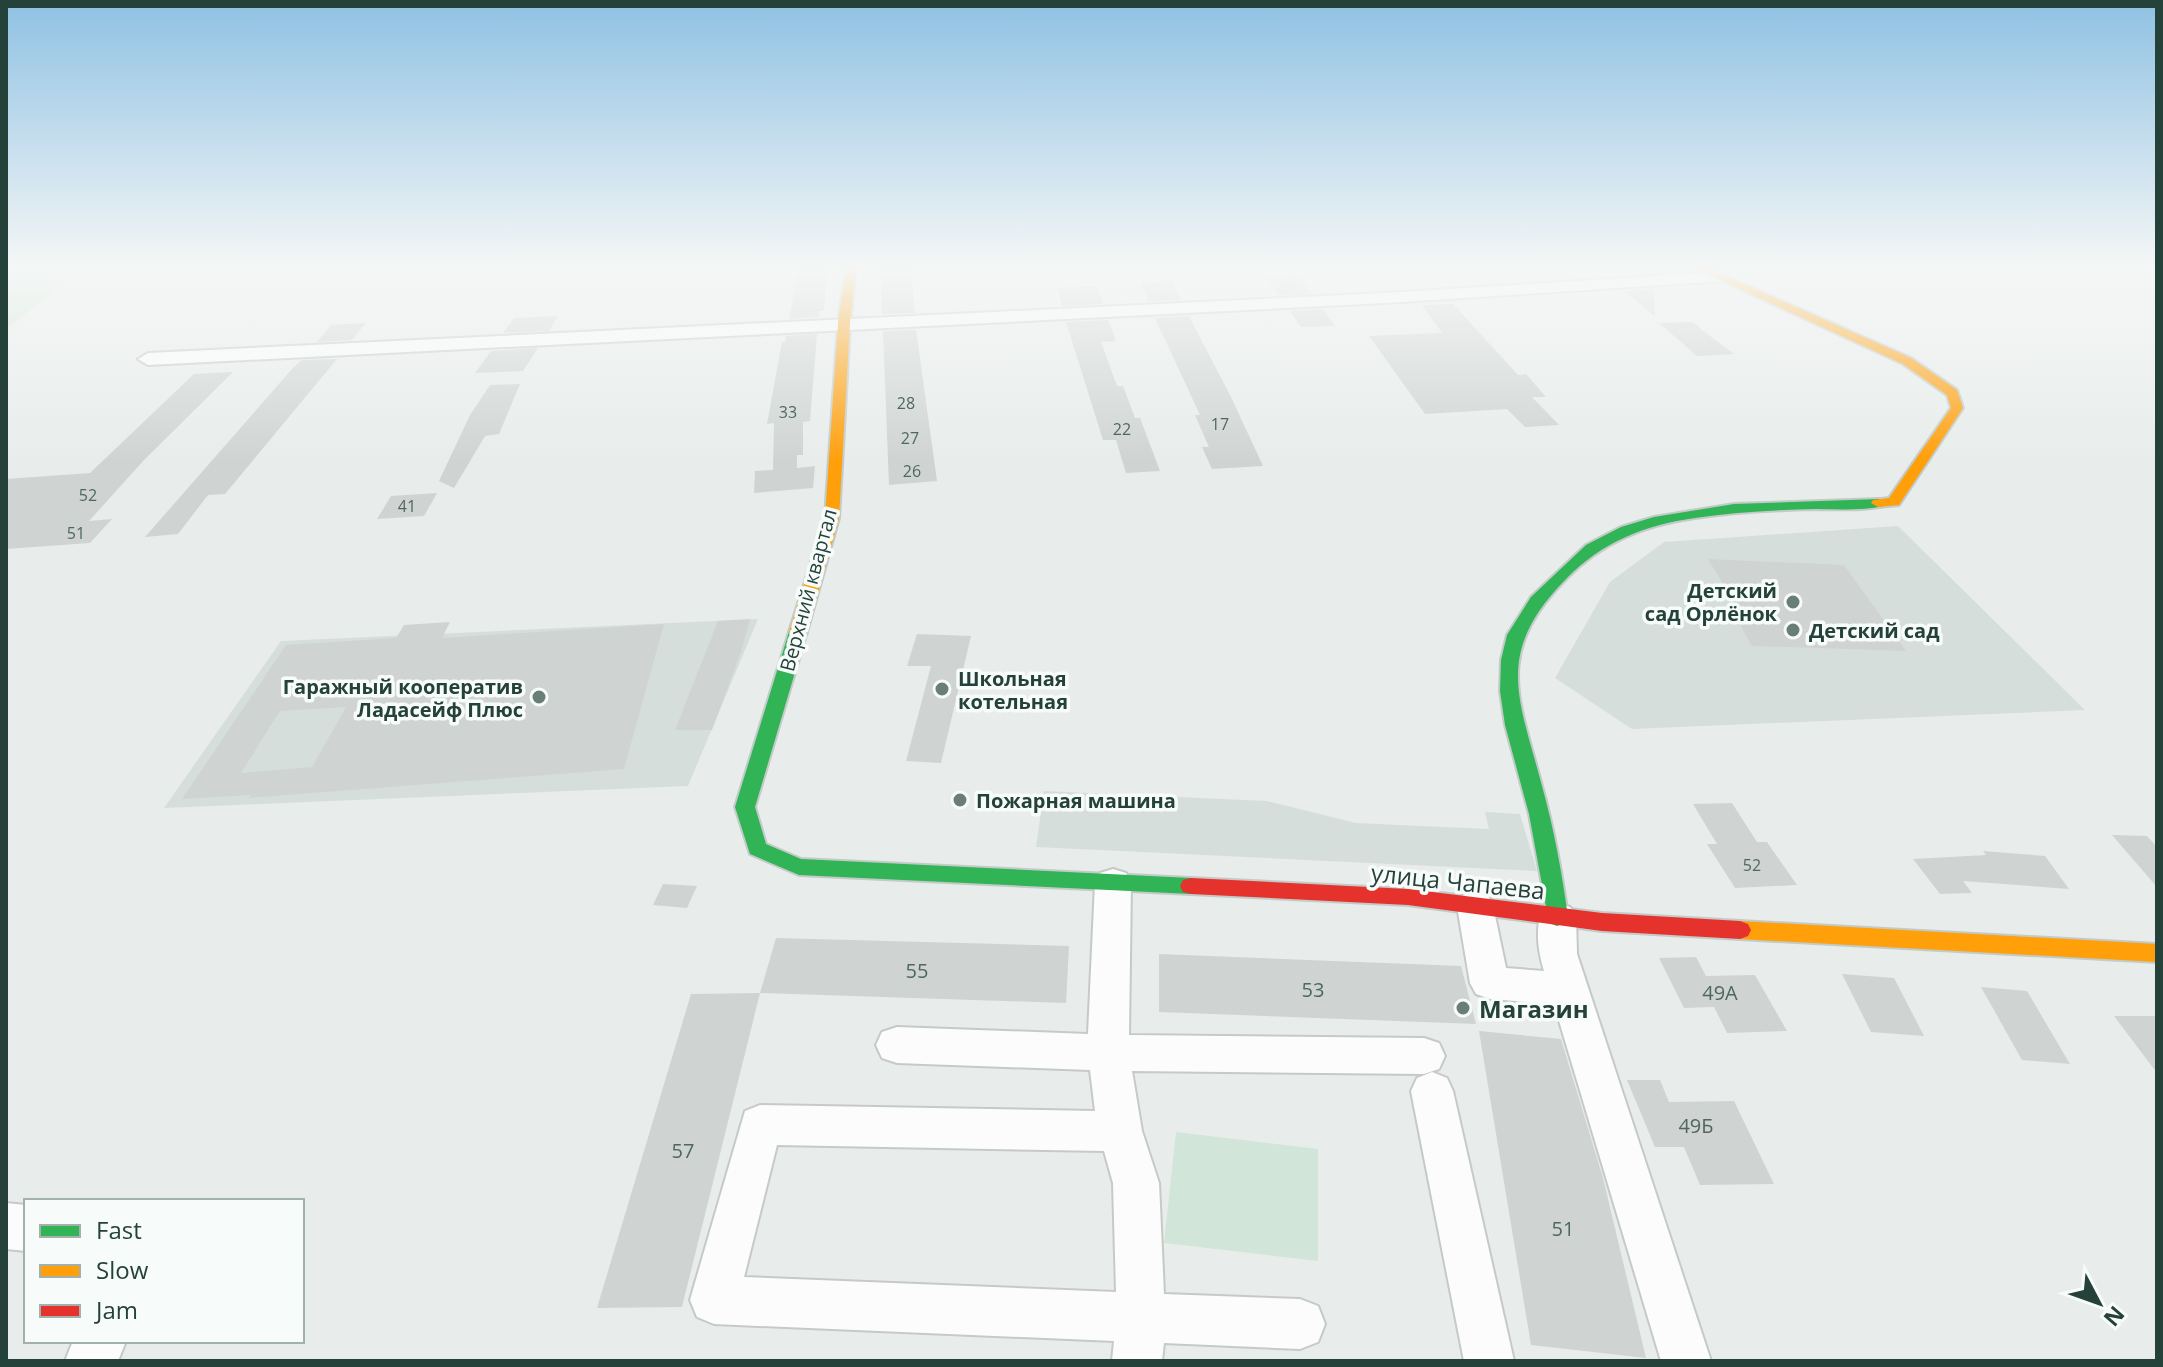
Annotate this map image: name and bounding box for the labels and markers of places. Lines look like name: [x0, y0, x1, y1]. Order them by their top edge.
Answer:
place label: Детский сад Орлёнок: [1645, 577, 1778, 627]
marker: Детский сад Орлёнок: [1784, 593, 1802, 611]
place label: Детский сад: [1809, 617, 1939, 644]
marker: Детский сад: [1784, 621, 1802, 639]
place label: Школьная котельная: [958, 665, 1068, 715]
place label: Гаражный кооператив Ладасейф Плюс: [283, 673, 523, 723]
marker: Школьная котельная: [933, 680, 951, 698]
marker: Гаражный кооператив Ладасейф Плюс: [530, 688, 548, 706]
place label: Пожарная машина: [976, 787, 1176, 814]
marker: Пожарная машина: [951, 791, 969, 809]
place label: Магазин: [1479, 992, 1589, 1025]
marker: Магазин: [1454, 999, 1472, 1017]

